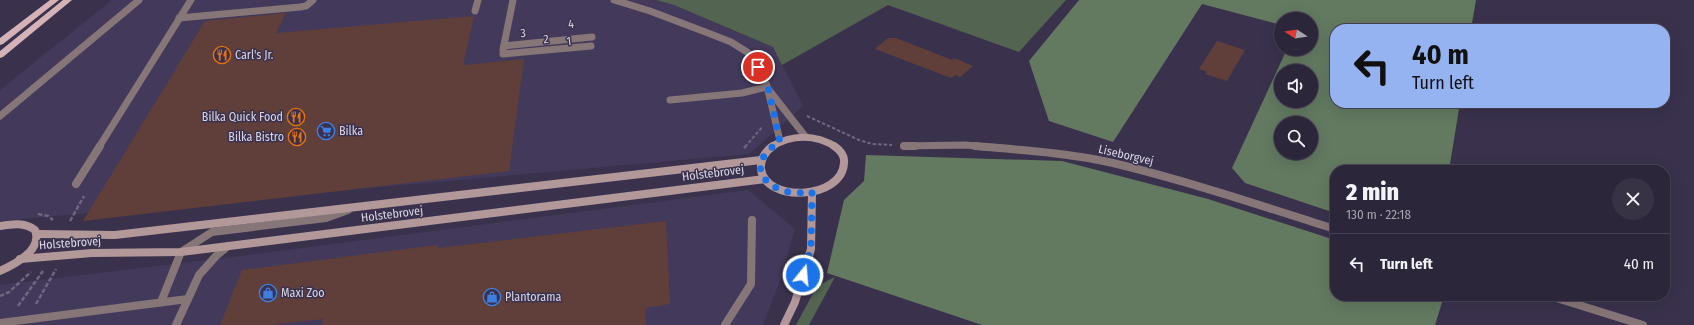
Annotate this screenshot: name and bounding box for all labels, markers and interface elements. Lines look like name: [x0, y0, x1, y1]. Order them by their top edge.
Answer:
north arrow: [1274, 12, 1318, 56]
map controls: [1274, 12, 1318, 160]
street label: 4: [567, 17, 575, 31]
street label: 3: [520, 26, 526, 40]
street label: 2: [543, 32, 549, 46]
street label: 1: [566, 34, 572, 48]
text: 40 m: [1412, 38, 1469, 71]
icon: left: [1346, 40, 1398, 92]
restaurant icon: Carl's Jr.: [212, 45, 232, 65]
place label: Carl's Jr.: [235, 48, 274, 62]
pin: [741, 50, 775, 84]
icon: arrive: [747, 56, 769, 78]
button: sound: [1274, 64, 1318, 108]
text: Turn left: [1412, 72, 1474, 94]
restaurant icon: Bilka Quick Food: [286, 107, 306, 127]
place label: Bilka Quick Food: [202, 110, 283, 124]
button: search: [1274, 116, 1318, 160]
supermarket icon: Bilka: [316, 121, 336, 141]
place label: Bilka: [339, 124, 363, 138]
restaurant icon: Bilka Bistro: [287, 127, 307, 147]
place label: Bilka Bistro: [228, 130, 284, 144]
street label: Liseborgvej: [1097, 142, 1155, 168]
street label: Holstebrovej: [681, 162, 745, 184]
text: 2 min: [1346, 178, 1399, 206]
button: close: [1612, 178, 1654, 220]
street label: Holstebrovej: [360, 203, 424, 225]
text: 130 m · 22:18: [1346, 207, 1411, 222]
street label: Holstebrovej: [38, 234, 102, 252]
icon: left: [1346, 253, 1368, 275]
position arrow: [782, 254, 824, 296]
text: Turn left: [1380, 255, 1433, 273]
text: 40 m: [1624, 255, 1654, 273]
shop icon: Maxi Zoo: [258, 283, 278, 303]
place label: Maxi Zoo: [281, 286, 325, 300]
shop icon: Plantorama: [482, 287, 502, 307]
place label: Plantorama: [505, 290, 561, 304]

